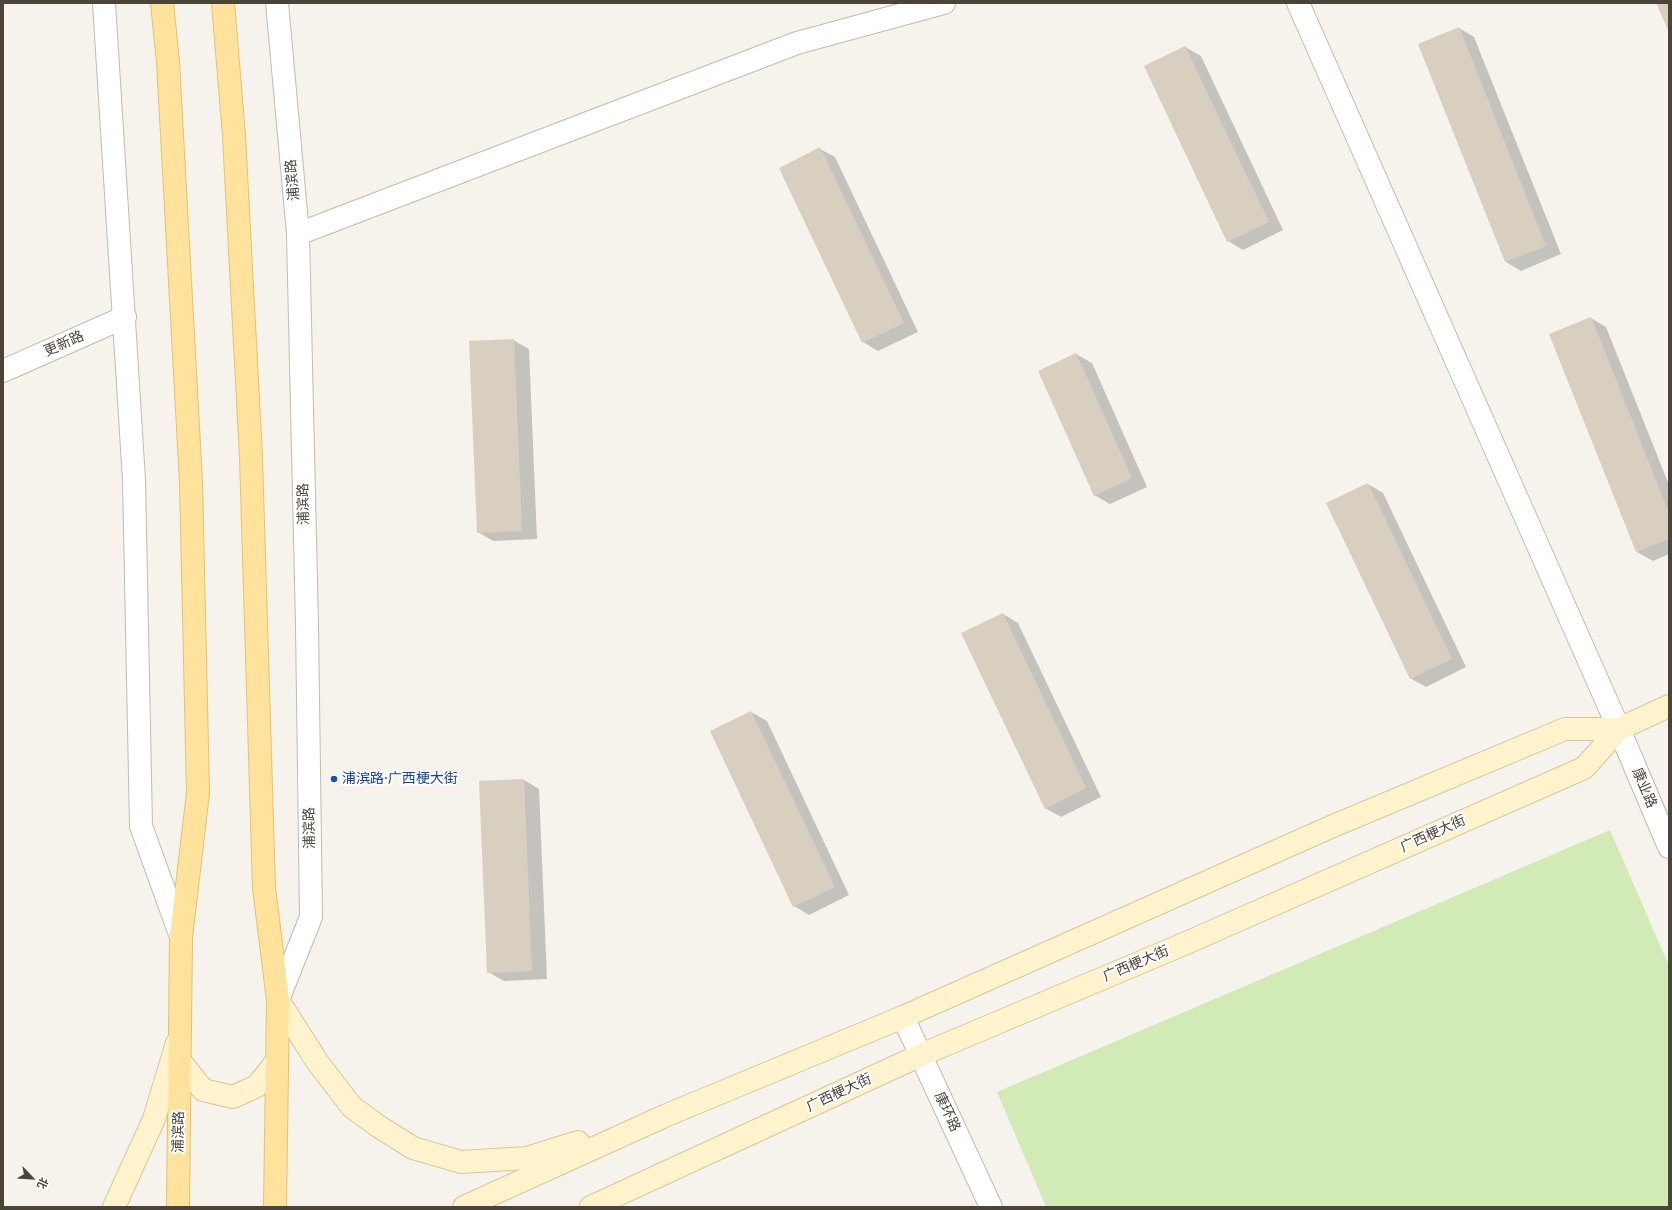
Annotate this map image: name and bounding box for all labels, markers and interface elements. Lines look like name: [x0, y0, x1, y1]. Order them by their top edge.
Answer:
street label: 浦滨路: [283, 158, 303, 202]
street label: 更新路: [41, 328, 87, 360]
street label: 浦滨路: [295, 483, 313, 525]
street label: 康业路: [1628, 765, 1660, 811]
place label: 浦滨路·广西梗大街: [342, 771, 458, 787]
marker: 浦滨路·广西梗大街: [329, 774, 339, 784]
street label: 浦滨路: [301, 807, 319, 849]
street label: 广西梗大街: [1398, 812, 1468, 856]
street label: 广西梗大街: [1101, 943, 1171, 985]
street label: 广西梗大街: [804, 1071, 874, 1115]
street label: 康环路: [931, 1089, 963, 1135]
street label: 浦滨路: [170, 1111, 188, 1153]
north arrow: [12, 1158, 52, 1198]
text: 北: [34, 1175, 52, 1191]

